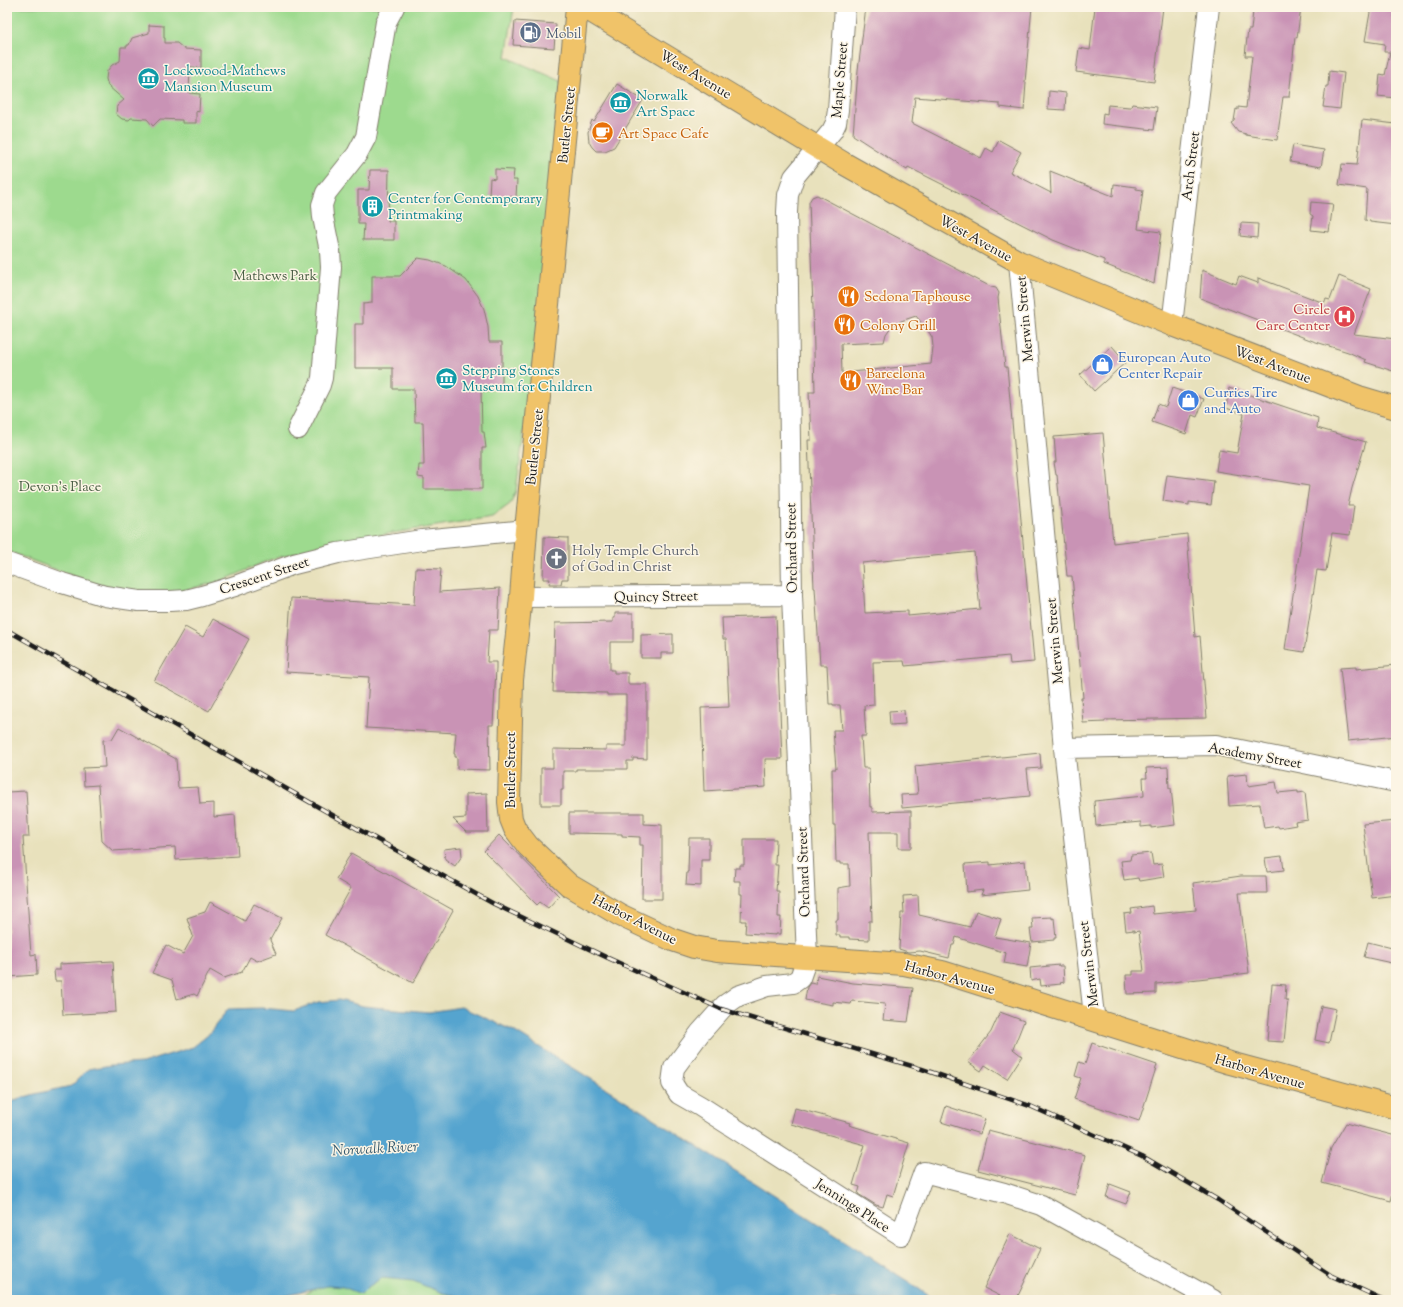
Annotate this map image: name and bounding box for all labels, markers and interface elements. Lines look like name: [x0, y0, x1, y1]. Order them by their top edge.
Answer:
fuel station icon: Mobil: [517, 20, 543, 46]
place label: Mobil: [546, 25, 582, 45]
street label: Maple Street: [828, 41, 854, 119]
street label: West Avenue: [655, 46, 735, 105]
place label: Lockwood-Mathews Mansion Museum: [164, 62, 286, 98]
museum icon: Lockwood-Mathews Mansion Museum: [135, 65, 161, 91]
street label: Butler Street: [554, 86, 582, 164]
place label: Norwalk Art Space: [636, 87, 695, 123]
museum icon: Norwalk Art Space: [607, 90, 633, 116]
cafe icon: Art Space Cafe: [589, 120, 615, 146]
place label: Art Space Cafe: [618, 125, 709, 145]
street label: Arch Street: [1178, 130, 1206, 202]
place label: Center for Contemporary Printmaking: [388, 190, 542, 226]
building icon: Center for Contemporary Printmaking: [360, 193, 386, 219]
street label: West Avenue: [935, 211, 1015, 268]
park label: Mathews Park: [233, 267, 317, 287]
street label: Merwin Street: [1012, 275, 1040, 363]
restaurant icon: Sedona Taphouse: [836, 283, 862, 309]
place label: Sedona Taphouse: [864, 288, 970, 308]
place label: Circle Care Center: [1256, 301, 1331, 337]
hospital icon: Circle Care Center: [1332, 304, 1358, 330]
restaurant icon: Colony Grill: [831, 312, 857, 338]
place label: Colony Grill: [860, 317, 936, 337]
street label: West Avenue: [1231, 342, 1314, 390]
place label: European Auto Center Repair: [1118, 349, 1211, 385]
shop icon: European Auto Center Repair: [1089, 352, 1115, 378]
place label: Stepping Stones Museum for Children: [462, 362, 593, 398]
museum icon: Stepping Stones Museum for Children: [434, 365, 460, 391]
place label: Barcelona Wine Bar: [866, 365, 926, 401]
restaurant icon: Barcelona Wine Bar: [837, 368, 863, 394]
place label: Curries Tire and Auto: [1204, 384, 1277, 420]
shop icon: Curries Tire and Auto: [1175, 387, 1201, 413]
street label: Butler Street: [522, 408, 550, 486]
park label: Devon’s Place: [19, 478, 101, 498]
street label: Orchard Street: [782, 502, 804, 593]
place label: Holy Temple Church of God in Christ: [572, 542, 699, 578]
church icon: Holy Temple Church of God in Christ: [543, 545, 569, 571]
street label: Crescent Street: [217, 553, 312, 601]
street label: Quincy Street: [614, 587, 698, 609]
street label: Merwin Street: [1042, 597, 1070, 685]
street label: Butler Street: [502, 732, 522, 808]
street label: Academy Street: [1206, 739, 1303, 775]
street label: Orchard Street: [793, 826, 817, 917]
street label: Harbor Avenue: [588, 891, 680, 951]
street label: Merwin Street: [1075, 920, 1105, 1008]
street label: Harbor Avenue: [902, 957, 997, 1001]
street label: Harbor Avenue: [1212, 1051, 1307, 1095]
water label: Norwalk River: [332, 1137, 419, 1162]
street label: Jennings Place: [810, 1174, 893, 1238]

